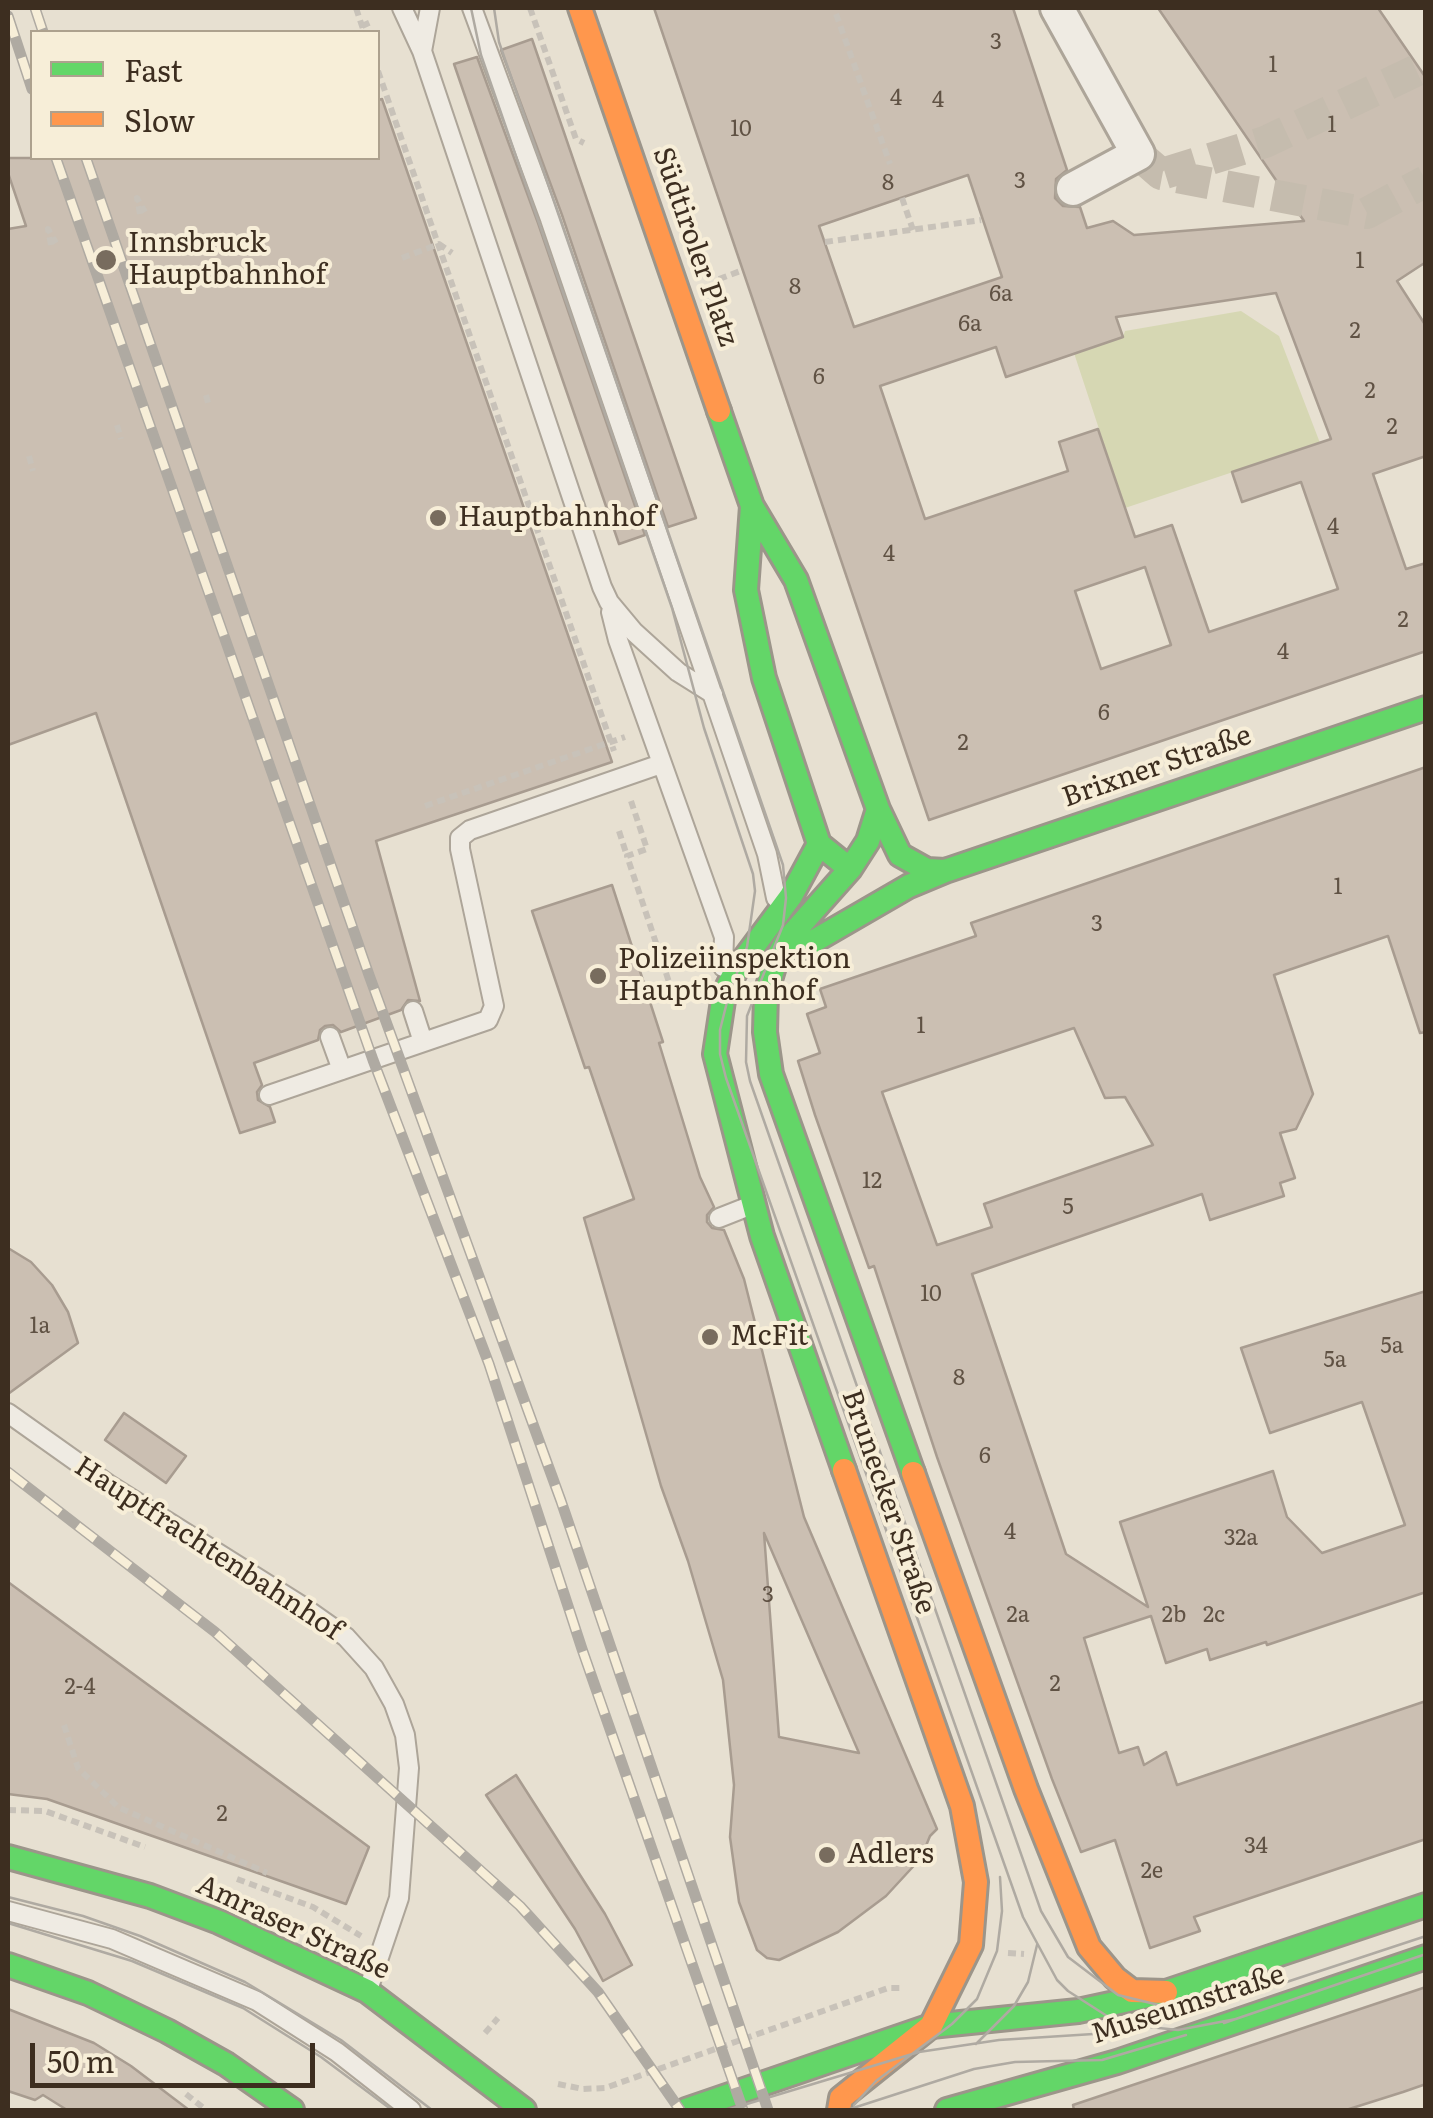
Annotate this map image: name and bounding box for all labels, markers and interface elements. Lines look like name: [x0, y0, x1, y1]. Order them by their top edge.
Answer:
legend: [30, 30, 380, 160]
house number: 3: [990, 30, 1002, 56]
text: Fast: [124, 47, 183, 91]
house number: 1: [1269, 53, 1277, 79]
house number: 4: [890, 86, 902, 112]
house number: 4: [932, 88, 944, 114]
text: Slow: [124, 97, 195, 141]
house number: 1: [1328, 113, 1336, 139]
house number: 10: [730, 117, 752, 143]
street label: Südtiroler Platz: [645, 143, 745, 351]
house number: 3: [1014, 169, 1026, 195]
house number: 8: [882, 171, 894, 197]
place label: Innsbruck Hauptbahnhof: [128, 227, 326, 293]
marker: Innsbruck Hauptbahnhof: [93, 247, 119, 273]
house number: 1: [1356, 249, 1364, 275]
house number: 8: [789, 275, 801, 301]
house number: 6a: [989, 282, 1013, 308]
house number: 6a: [958, 312, 982, 338]
house number: 2: [1349, 319, 1361, 345]
house number: 6: [813, 365, 825, 391]
house number: 2: [1364, 379, 1376, 405]
house number: 2: [1386, 415, 1398, 441]
place label: Hauptbahnhof: [458, 501, 656, 535]
marker: Hauptbahnhof: [427, 507, 449, 529]
house number: 4: [1327, 515, 1339, 541]
house number: 4: [883, 542, 895, 568]
house number: 2: [1397, 608, 1409, 634]
house number: 4: [1277, 640, 1289, 666]
house number: 6: [1098, 701, 1110, 727]
street label: Brixner Straße: [1058, 719, 1256, 815]
house number: 2: [957, 731, 969, 757]
house number: 1: [1334, 875, 1342, 901]
house number: 3: [1091, 912, 1103, 938]
place label: Polizeiinspektion Hauptbahnhof: [618, 943, 851, 1009]
marker: Polizeiinspektion Hauptbahnhof: [587, 965, 609, 987]
house number: 1: [917, 1014, 925, 1040]
house number: 12: [862, 1169, 882, 1195]
house number: 5: [1062, 1195, 1074, 1221]
house number: 10: [920, 1282, 942, 1308]
house number: 1a: [30, 1314, 50, 1340]
place label: McFit: [730, 1320, 808, 1354]
marker: McFit: [699, 1326, 721, 1348]
house number: 5a: [1380, 1334, 1404, 1360]
house number: 5a: [1323, 1348, 1347, 1374]
house number: 8: [953, 1366, 965, 1392]
street label: Brunecker Straße: [834, 1385, 942, 1619]
house number: 6: [979, 1444, 991, 1470]
street label: Hauptfrachtenbahnhof: [68, 1450, 348, 1648]
house number: 4: [1004, 1520, 1016, 1546]
house number: 32a: [1224, 1526, 1258, 1552]
house number: 3: [762, 1583, 774, 1609]
house number: 2a: [1006, 1603, 1030, 1629]
house number: 2b: [1162, 1603, 1186, 1629]
house number: 2c: [1203, 1603, 1225, 1629]
house number: 2: [1049, 1672, 1061, 1698]
house number: 2-4: [64, 1675, 96, 1701]
house number: 2: [216, 1802, 228, 1828]
house number: 34: [1244, 1834, 1268, 1860]
place label: Adlers: [847, 1838, 934, 1872]
marker: Adlers: [816, 1844, 838, 1866]
house number: 2e: [1141, 1859, 1163, 1885]
street label: Amraser Straße: [191, 1868, 395, 1988]
street label: Museumstraße: [1087, 1958, 1289, 2052]
scale bar: [35, 2023, 320, 2085]
text: 50 m: [47, 2038, 115, 2082]

